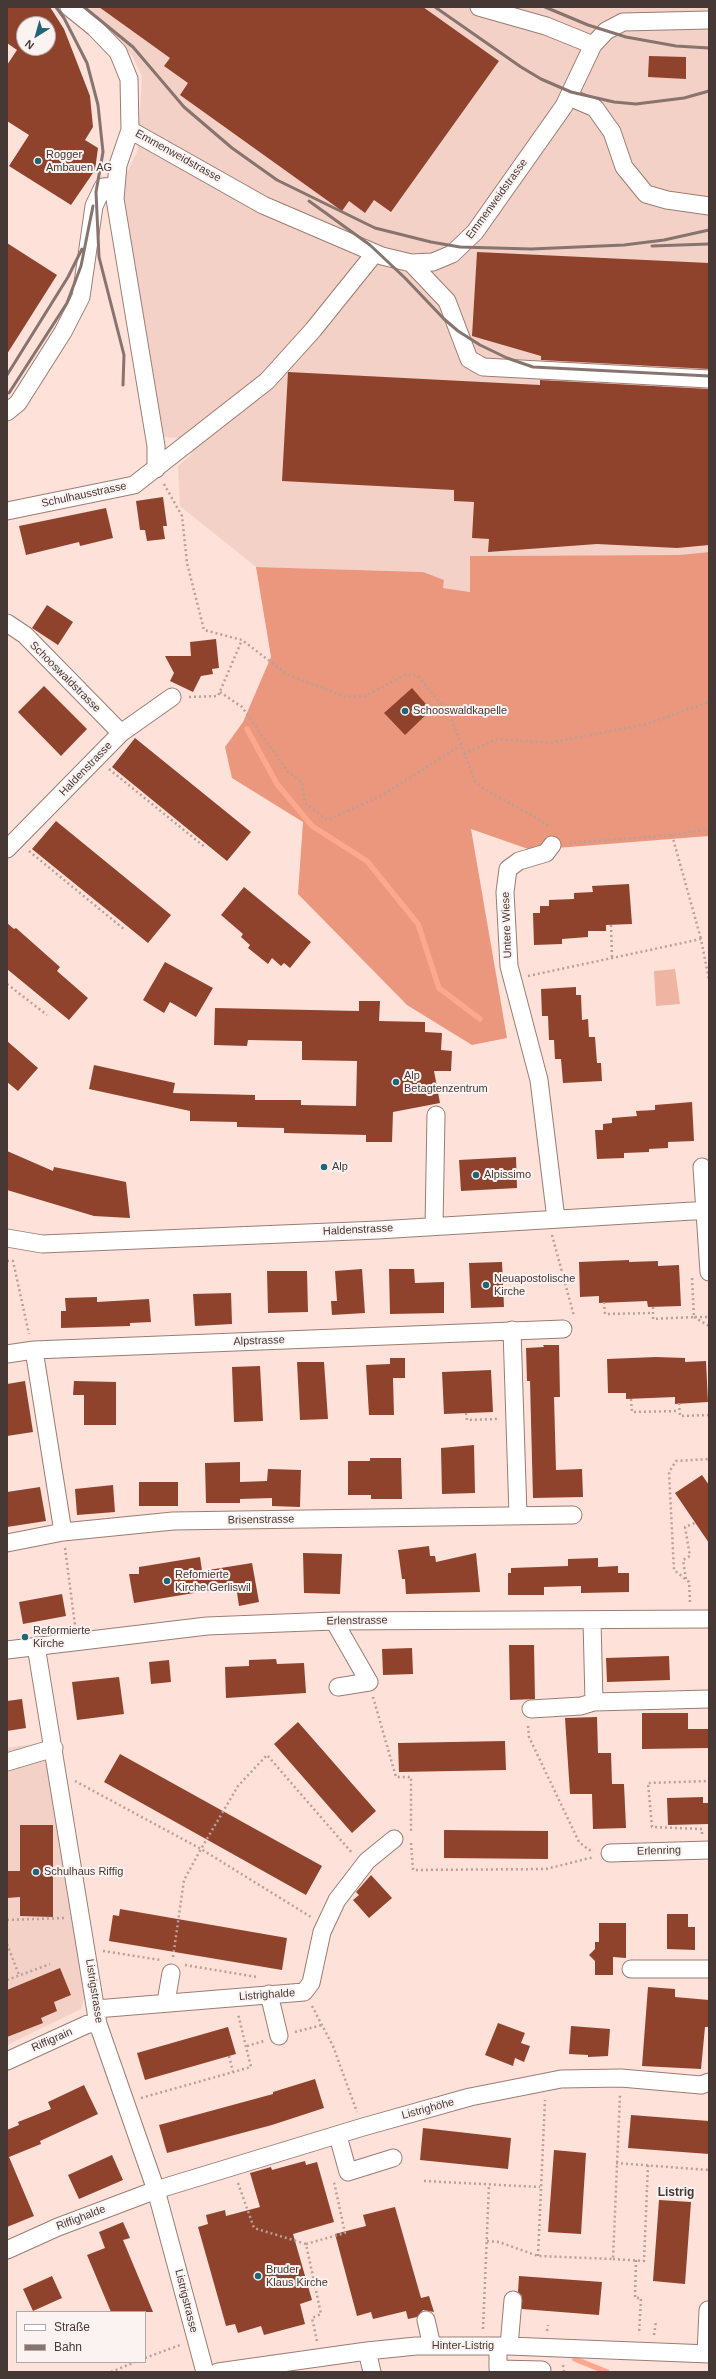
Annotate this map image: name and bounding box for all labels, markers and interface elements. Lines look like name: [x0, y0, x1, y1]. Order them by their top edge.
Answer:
north arrow: [16, 16, 56, 56]
text: N: [23, 38, 36, 52]
street label: Emmenweidstrasse: [133, 127, 223, 185]
place label: Rogger Ambauen AG: [46, 148, 112, 174]
marker: Rogger Ambauen AG: [33, 156, 43, 166]
street label: Emmenweidstrasse: [463, 156, 531, 242]
street label: Schulhausstrasse: [40, 480, 128, 510]
street label: Schooswaldstrasse: [27, 639, 103, 715]
place label: Schooswaldkapelle: [413, 704, 507, 718]
marker: Schooswaldkapelle: [400, 706, 410, 716]
street label: Haldenstrasse: [57, 739, 115, 799]
street label: Untere Wiese: [499, 891, 515, 959]
place label: Alp Betagtenzentrum: [404, 1069, 488, 1095]
marker: Alp Betagtenzentrum: [391, 1077, 401, 1087]
place label: Alp: [332, 1160, 348, 1174]
marker: Alp: [319, 1162, 329, 1172]
place label: Alpissimo: [484, 1168, 531, 1182]
marker: Alpissimo: [471, 1170, 481, 1180]
street label: Haldenstrasse: [323, 1222, 393, 1238]
place label: Neuapostolische Kirche: [494, 1272, 575, 1298]
marker: Neuapostolische Kirche: [481, 1280, 491, 1290]
street label: Alpstrasse: [233, 1334, 285, 1348]
street label: Brisenstrasse: [228, 1513, 294, 1527]
place label: Refomierte Kirche Gerliswil: [175, 1568, 251, 1594]
marker: Refomierte Kirche Gerliswil: [162, 1576, 172, 1586]
street label: Erlenstrasse: [326, 1614, 388, 1628]
place label: Reformierte Kirche: [33, 1624, 90, 1650]
marker: Reformierte Kirche: [20, 1632, 30, 1642]
street label: Erlenring: [637, 1844, 681, 1858]
place label: Schulhaus Riffig: [44, 1865, 123, 1879]
marker: Schulhaus Riffig: [31, 1867, 41, 1877]
street label: Listrigstrasse: [82, 1958, 106, 2024]
street label: Listrighalde: [238, 1986, 296, 2004]
street label: Riffigrain: [30, 2025, 74, 2055]
street label: Listrighöhe: [400, 2096, 456, 2122]
district label: Listrig: [658, 2186, 694, 2200]
street label: Riffighalde: [54, 2203, 108, 2233]
place label: Bruder Klaus Kirche: [266, 2263, 328, 2289]
street label: Listrigstrasse: [172, 2268, 200, 2334]
marker: Bruder Klaus Kirche: [253, 2271, 263, 2281]
legend: [16, 2311, 146, 2363]
text: Straße: [54, 2320, 90, 2334]
street label: Hinter-Listrig: [432, 2339, 494, 2353]
text: Bahn: [54, 2340, 82, 2354]

